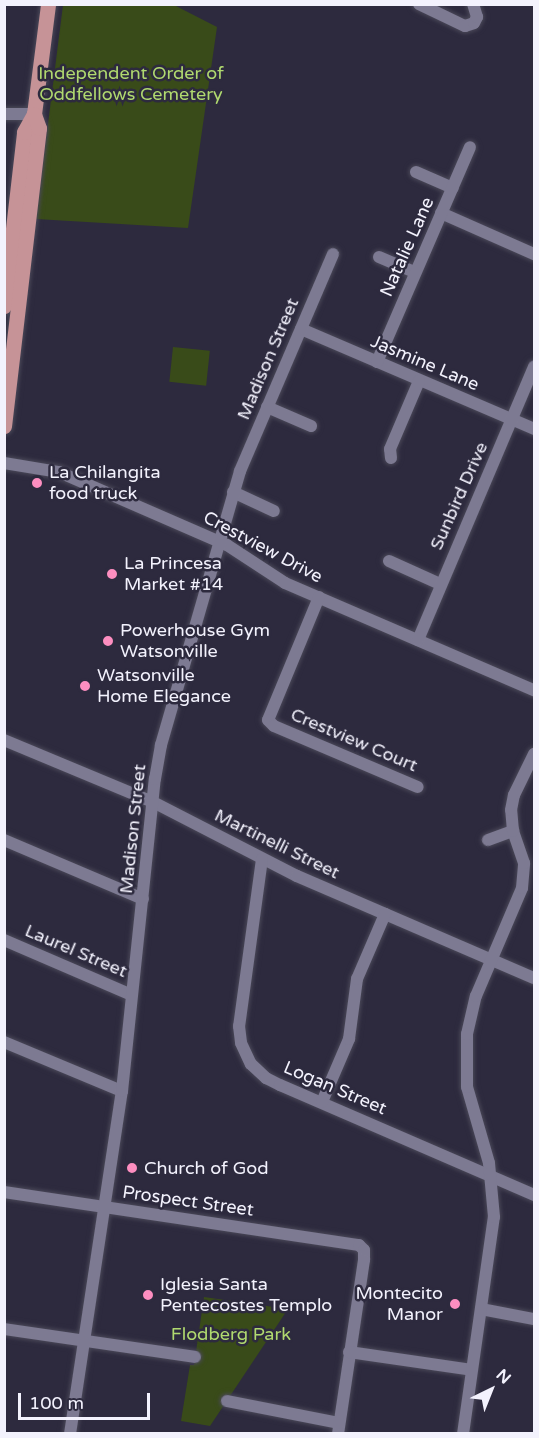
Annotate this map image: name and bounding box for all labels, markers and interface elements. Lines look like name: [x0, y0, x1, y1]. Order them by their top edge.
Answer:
park label: Independent Order of Oddfellows Cemetery: [38, 63, 224, 106]
street label: Natalie Lane: [375, 194, 439, 300]
street label: Madison Street: [233, 295, 303, 423]
street label: Jasmine Lane: [368, 330, 482, 396]
street label: Sunbird Drive: [426, 439, 492, 553]
place label: La Chilangita food truck: [49, 462, 161, 504]
marker: La Chilangita food truck: [30, 476, 44, 490]
street label: Crestview Drive: [200, 506, 326, 588]
place label: La Princesa Market #14: [124, 553, 223, 596]
marker: La Princesa Market #14: [105, 567, 119, 581]
place label: Powerhouse Gym Watsonville: [120, 620, 270, 662]
marker: Powerhouse Gym Watsonville: [101, 634, 115, 648]
place label: Watsonville Home Elegance: [97, 665, 231, 708]
marker: Watsonville Home Elegance: [78, 679, 92, 693]
street label: Crestview Court: [287, 704, 421, 776]
street label: Madison Street: [115, 763, 151, 895]
street label: Martinelli Street: [211, 804, 343, 884]
street label: Laurel Street: [22, 920, 130, 982]
street label: Logan Street: [280, 1057, 390, 1119]
place label: Church of God: [144, 1157, 269, 1179]
marker: Church of God: [125, 1161, 139, 1175]
street label: Prospect Street: [121, 1181, 255, 1221]
place label: Iglesia Santa Pentecostes Templo: [160, 1274, 332, 1316]
place label: Montecito Manor: [355, 1283, 443, 1326]
marker: Iglesia Santa Pentecostes Templo: [141, 1288, 155, 1302]
marker: Montecito Manor: [448, 1297, 462, 1311]
park label: Flodberg Park: [171, 1323, 291, 1345]
north arrow: [461, 1360, 521, 1420]
text: N: [492, 1365, 515, 1389]
scale bar: [21, 1381, 153, 1419]
text: 100 m: [29, 1392, 84, 1414]

